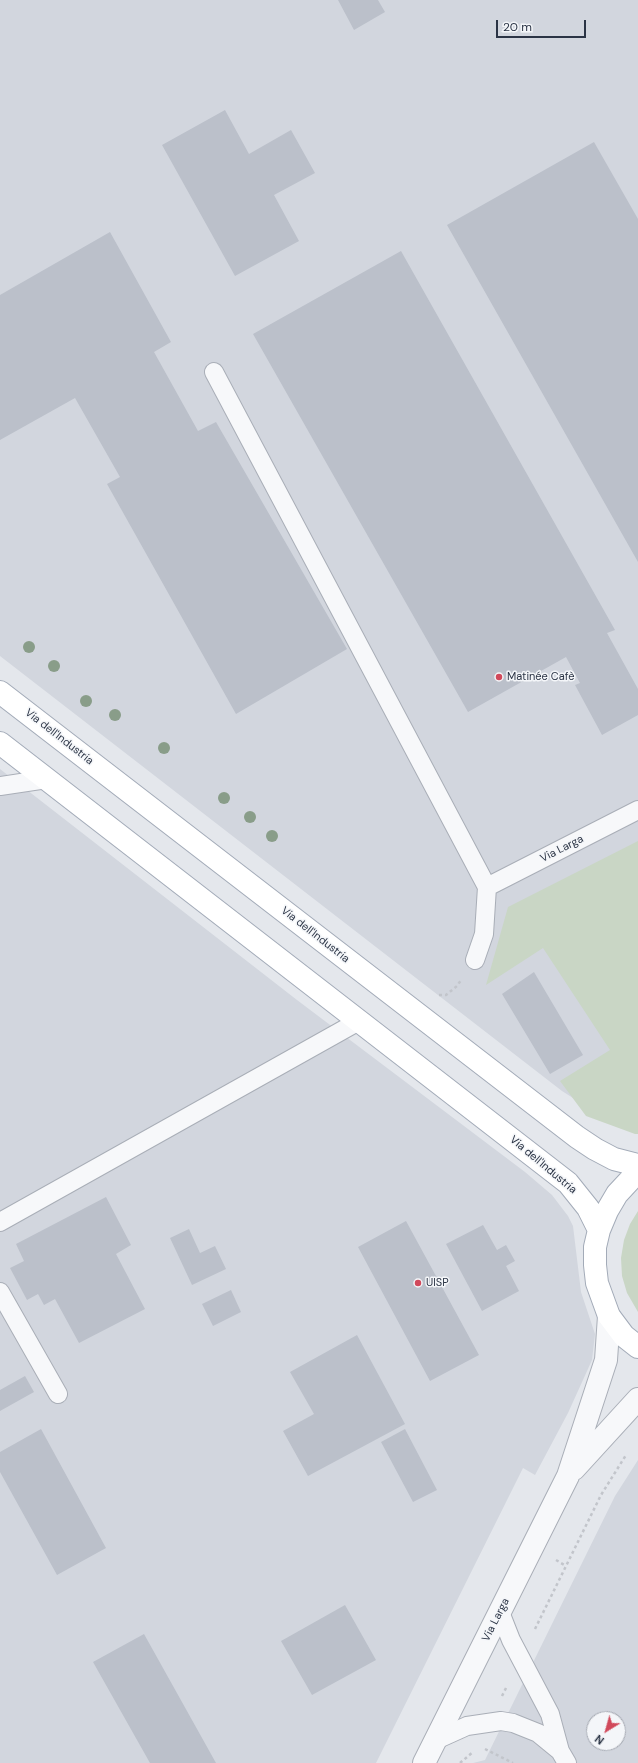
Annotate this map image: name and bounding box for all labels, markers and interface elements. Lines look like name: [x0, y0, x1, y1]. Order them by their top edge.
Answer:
scale bar: [498, 12, 588, 38]
text: 20 m: [503, 19, 532, 35]
place label: Matinée Cafè: [507, 670, 574, 684]
marker: Matinée Cafè: [494, 672, 504, 682]
street label: Via dell'Industria: [22, 706, 96, 768]
street label: Via Larga: [538, 833, 586, 865]
street label: Via dell'Industria: [278, 904, 352, 966]
street label: Via dell'Industria: [507, 1133, 579, 1197]
place label: UISP: [426, 1276, 449, 1290]
marker: UISP: [413, 1278, 423, 1288]
street label: Via Larga: [480, 1596, 512, 1644]
north arrow: [586, 1711, 626, 1751]
text: N: [592, 1732, 607, 1748]

